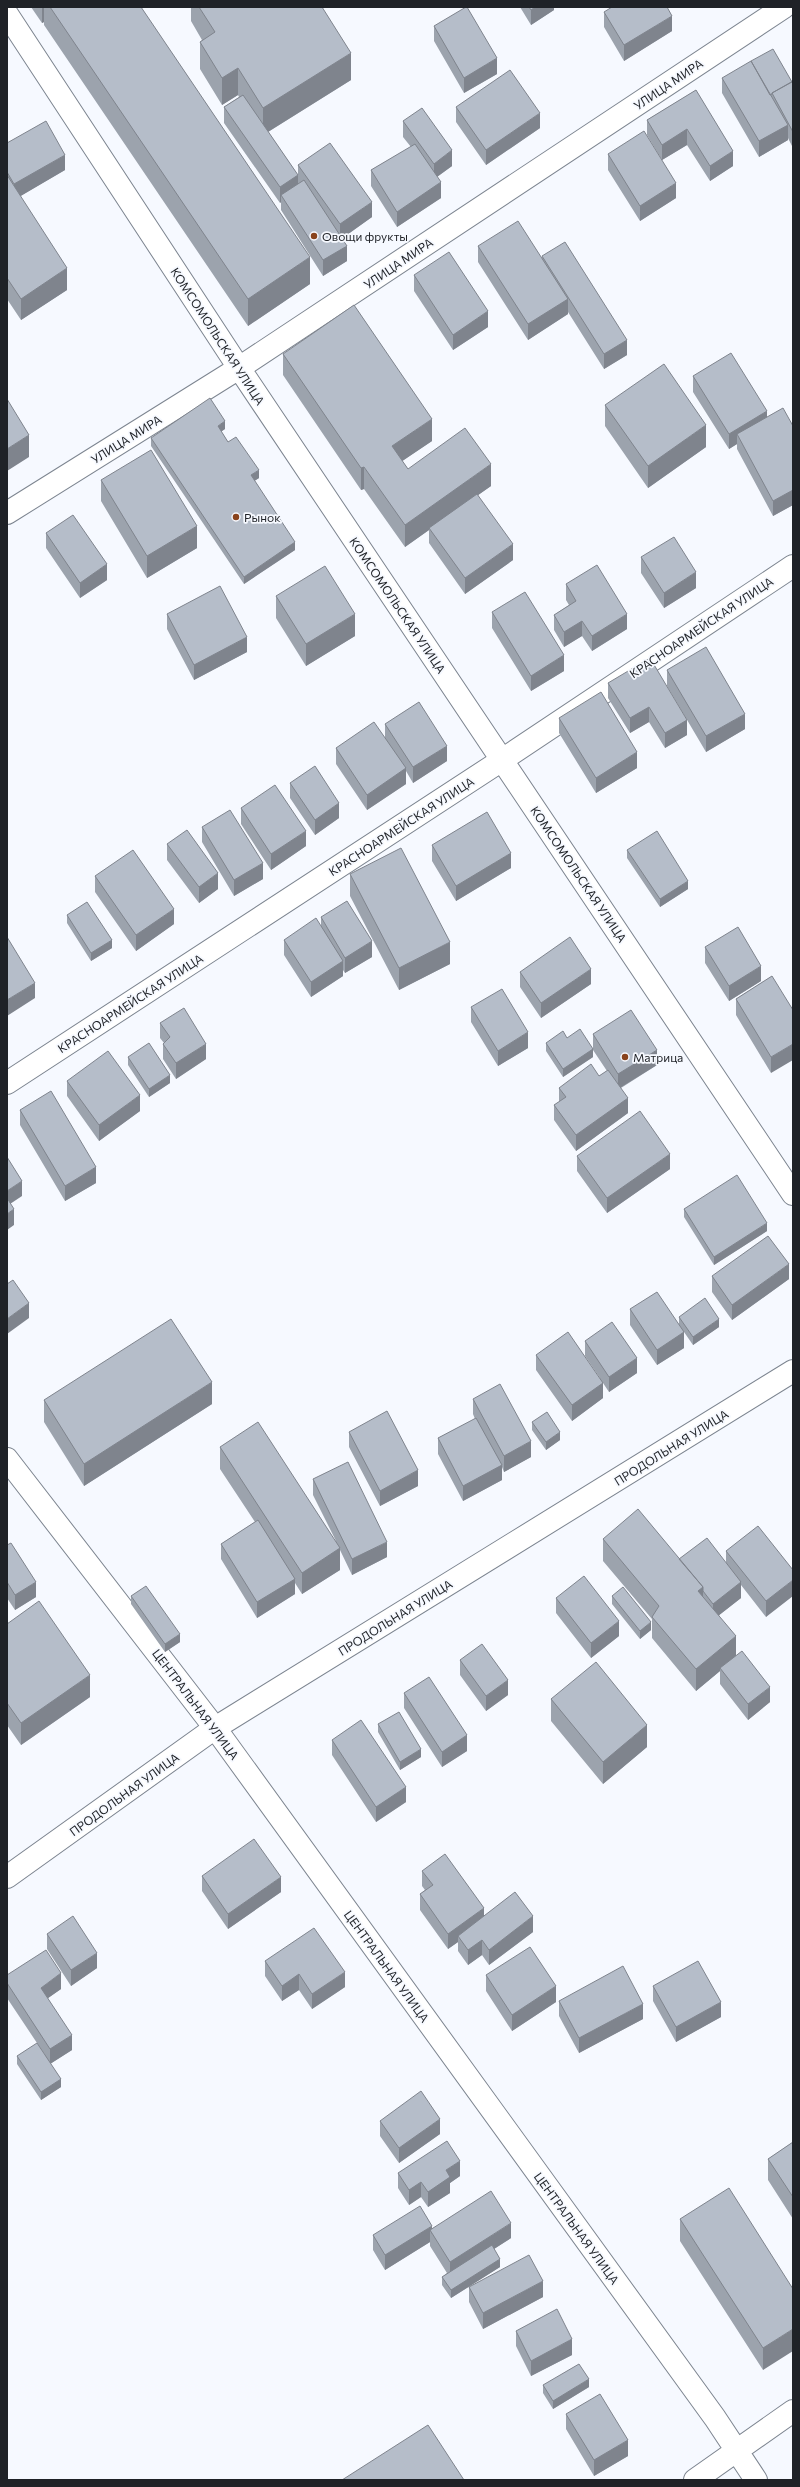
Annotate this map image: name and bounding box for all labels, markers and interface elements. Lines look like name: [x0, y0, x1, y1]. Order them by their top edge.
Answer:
street label: УЛИЦА МИРА: [631, 56, 705, 112]
place label: Овощи фрукты: [322, 229, 408, 243]
marker: Овощи фрукты: [309, 231, 319, 241]
street label: УЛИЦА МИРА: [361, 235, 435, 291]
street label: КОМСОМОЛЬСКАЯ УЛИЦА: [168, 265, 268, 407]
street label: УЛИЦА МИРА: [88, 412, 164, 466]
place label: Рынок: [244, 510, 281, 524]
marker: Рынок: [231, 512, 241, 522]
street label: КОМСОМОЛЬСКАЯ УЛИЦА: [347, 534, 449, 676]
street label: КРАСНОАРМЕЙСКАЯ УЛИЦА: [627, 574, 775, 680]
street label: КРАСНОАРМЕЙСКАЯ УЛИЦА: [326, 774, 476, 878]
street label: КОМСОМОЛЬСКАЯ УЛИЦА: [528, 803, 630, 945]
street label: КРАСНОАРМЕЙСКАЯ УЛИЦА: [55, 951, 205, 1055]
place label: Матрица: [633, 1050, 683, 1064]
marker: Матрица: [620, 1052, 630, 1062]
street label: ПРОДОЛЬНАЯ УЛИЦА: [611, 1406, 731, 1488]
street label: ПРОДОЛЬНАЯ УЛИЦА: [335, 1576, 455, 1658]
street label: ЦЕНТРАЛЬНАЯ УЛИЦА: [150, 1646, 242, 1762]
street label: ПРОДОЛЬНАЯ УЛИЦА: [67, 1750, 181, 1838]
street label: ЦЕНТРАЛЬНАЯ УЛИЦА: [342, 1907, 432, 2025]
street label: ЦЕНТРАЛЬНАЯ УЛИЦА: [532, 2169, 622, 2287]

